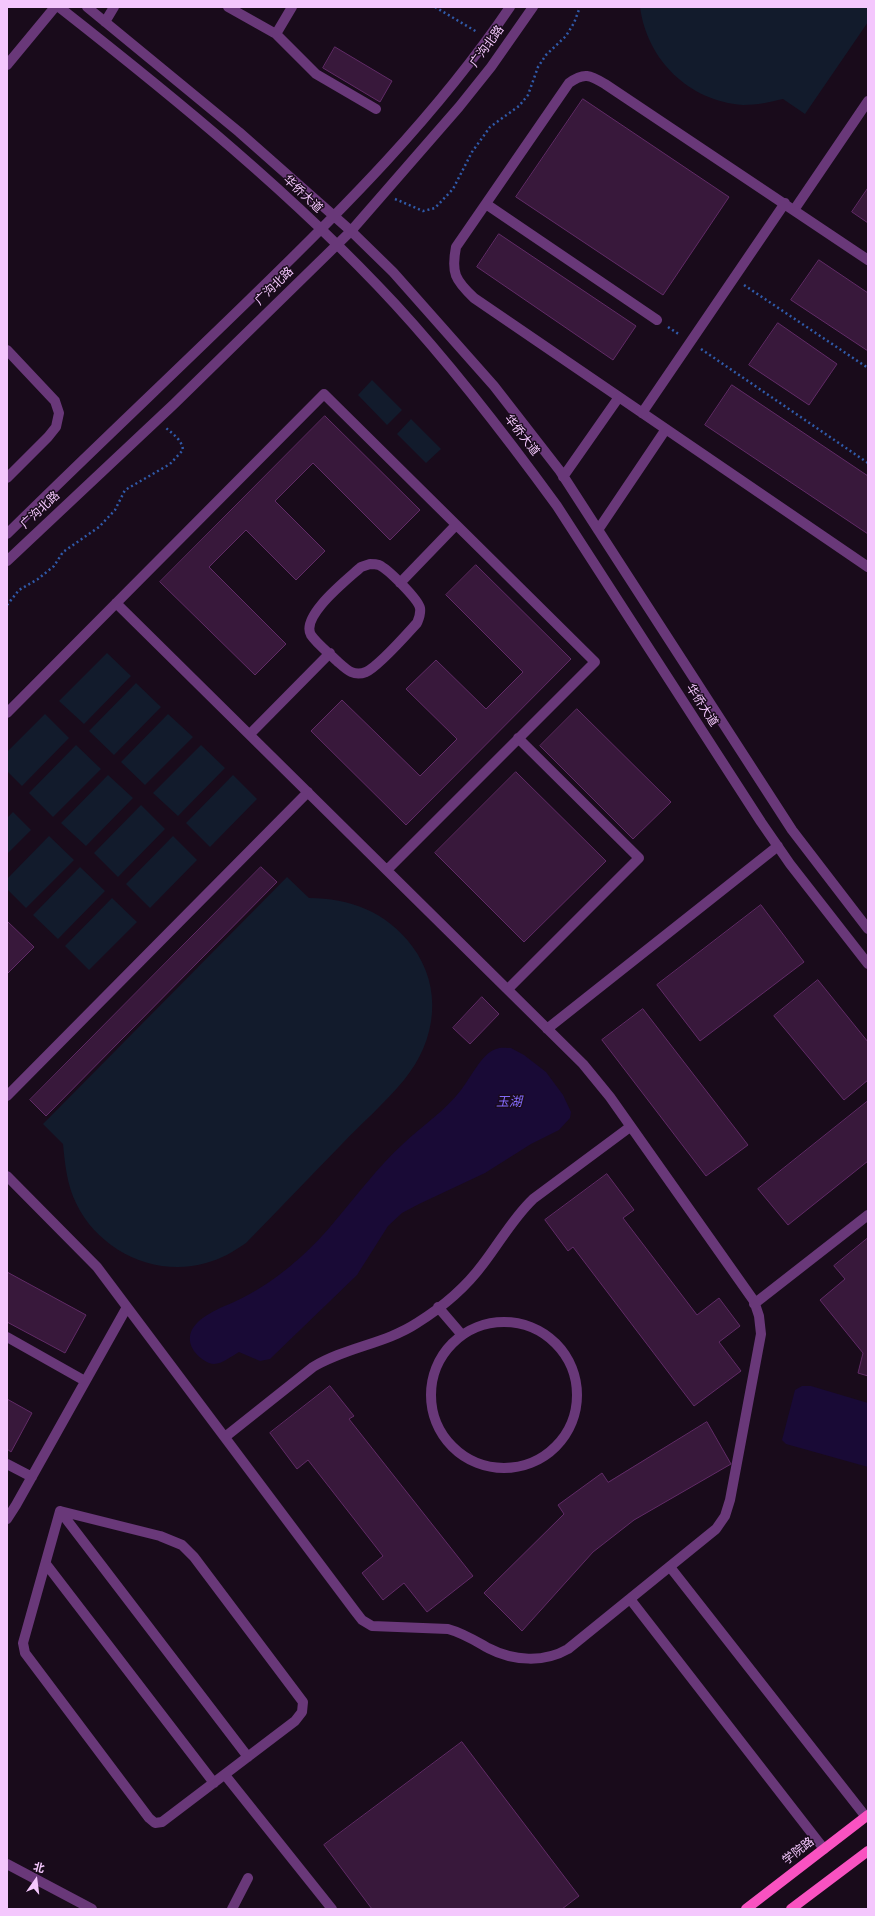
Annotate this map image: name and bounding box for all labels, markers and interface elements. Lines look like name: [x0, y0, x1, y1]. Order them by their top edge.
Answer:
street label: 广沟北路: [468, 23, 508, 71]
street label: 华侨大道: [280, 173, 324, 217]
street label: 广沟北路: [253, 265, 297, 309]
street label: 华侨大道: [501, 413, 541, 459]
street label: 广沟北路: [19, 489, 63, 533]
street label: 华侨大道: [682, 682, 720, 730]
water label: 玉湖: [496, 1095, 522, 1111]
street label: 学院路: [780, 1835, 818, 1869]
north arrow: [16, 1860, 56, 1900]
text: 北: [32, 1860, 46, 1876]

